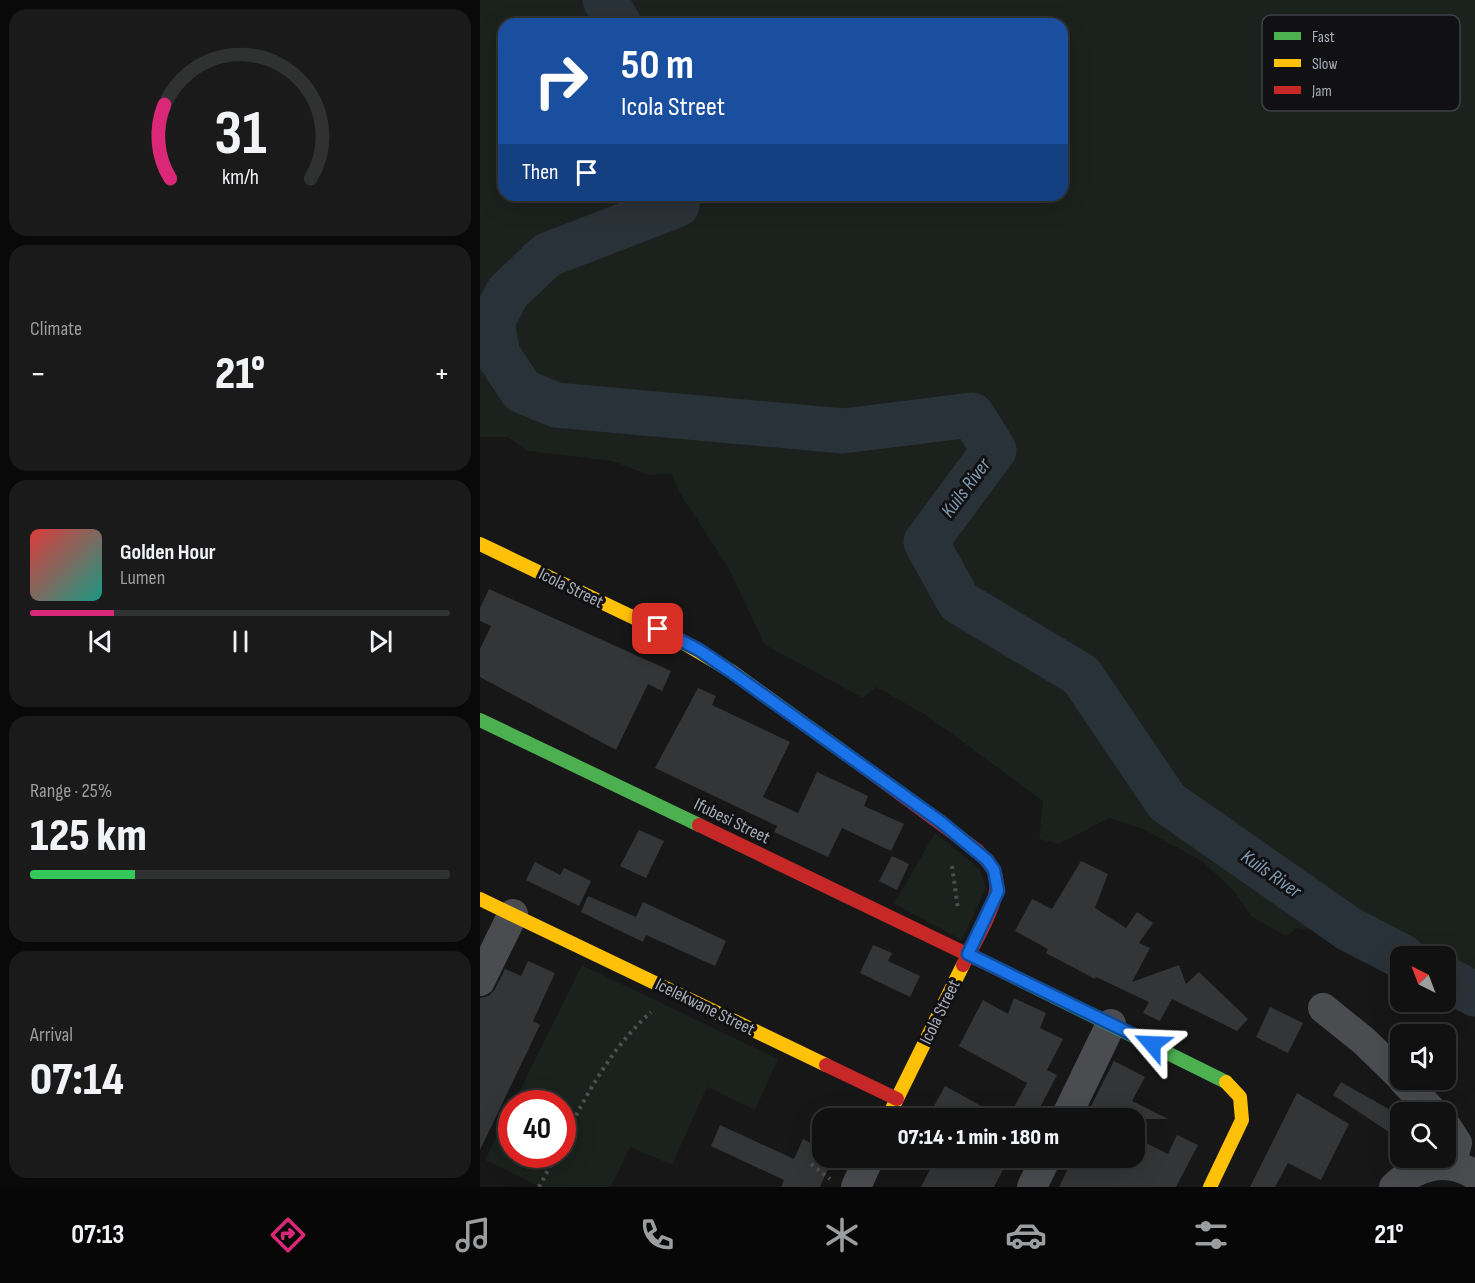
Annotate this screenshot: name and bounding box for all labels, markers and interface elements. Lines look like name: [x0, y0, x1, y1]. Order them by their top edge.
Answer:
legend: [1262, 15, 1460, 111]
text: Fast: [1312, 28, 1335, 47]
text: 50 m: [621, 40, 694, 91]
icon: right: [522, 42, 600, 120]
text: Slow: [1312, 55, 1337, 74]
text: Jam: [1311, 82, 1332, 101]
text: Icola Street: [621, 91, 725, 123]
text: 31: [214, 97, 266, 172]
icon: arrive: [570, 156, 603, 189]
text: Then: [522, 159, 558, 186]
text: km/h: [221, 166, 259, 191]
text: Climate: [30, 317, 82, 341]
text: 21°: [215, 347, 265, 402]
text: −: [30, 354, 46, 394]
text: +: [434, 354, 450, 394]
water label: Kuils River: [936, 453, 997, 522]
text: Golden Hour: [120, 539, 216, 566]
street label: Icola Street: [535, 563, 607, 613]
text: Lumen: [120, 566, 165, 590]
pin: [632, 603, 683, 654]
icon: arrive: [641, 612, 674, 645]
icon: previous: [84, 625, 117, 658]
icon: pause: [224, 625, 257, 658]
icon: next: [364, 625, 397, 658]
text: Range · 25%: [30, 779, 112, 803]
street label: Ifubesi Street: [691, 794, 774, 849]
text: 125 km: [30, 809, 147, 864]
water label: Kuils River: [1236, 845, 1307, 904]
north arrow: [1390, 946, 1456, 1012]
map controls: [1390, 946, 1456, 1168]
street label: Icelekwane Street: [652, 974, 759, 1040]
street label: Icola Street: [915, 976, 965, 1048]
position arrow: [1120, 1012, 1184, 1076]
text: Arrival: [30, 1023, 73, 1047]
button: sound: [1390, 1024, 1456, 1090]
text: 07:14: [30, 1053, 124, 1108]
speed limit sign: 40: [498, 1090, 576, 1168]
button: search: [1390, 1102, 1456, 1168]
text: 07:14 · 1 min · 180 m: [898, 1124, 1059, 1151]
icon: directions: [267, 1214, 309, 1256]
icon: music: [452, 1214, 494, 1256]
icon: phone: [636, 1214, 678, 1256]
icon: climate: [821, 1214, 863, 1256]
icon: car: [1005, 1214, 1047, 1256]
icon: filters: [1190, 1214, 1232, 1256]
text: 07:13: [71, 1219, 124, 1251]
text: 21°: [1374, 1219, 1404, 1251]

